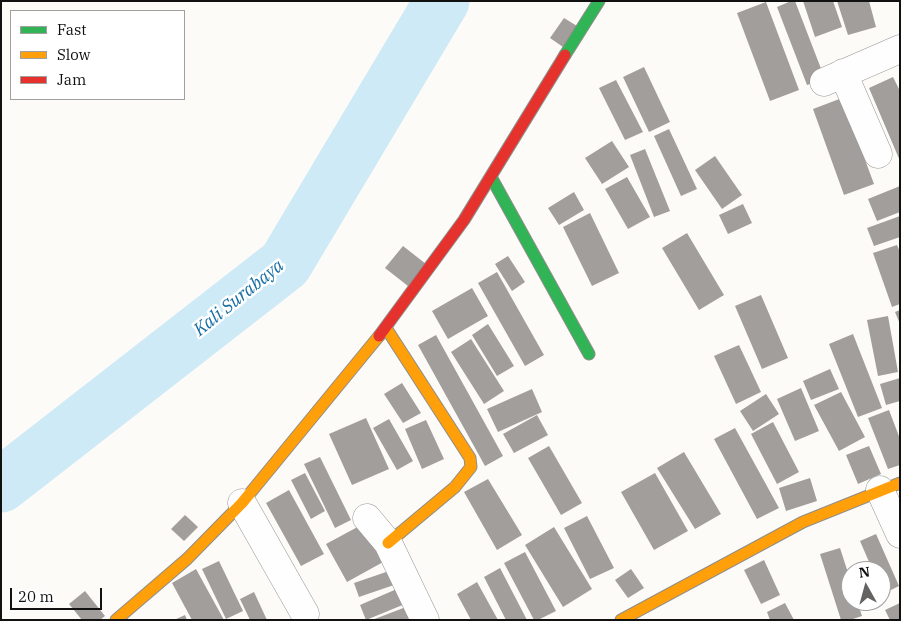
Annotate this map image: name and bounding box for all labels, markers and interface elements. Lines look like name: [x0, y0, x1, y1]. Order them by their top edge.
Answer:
legend: [10, 10, 185, 100]
text: Fast: [57, 20, 87, 39]
text: Slow: [57, 45, 90, 64]
text: Jam: [57, 70, 86, 89]
water label: Kali Surabaya: [190, 255, 288, 341]
north arrow: [841, 561, 891, 611]
text: N: [858, 562, 871, 582]
scale bar: [12, 578, 105, 610]
text: 20 m: [18, 587, 54, 606]

